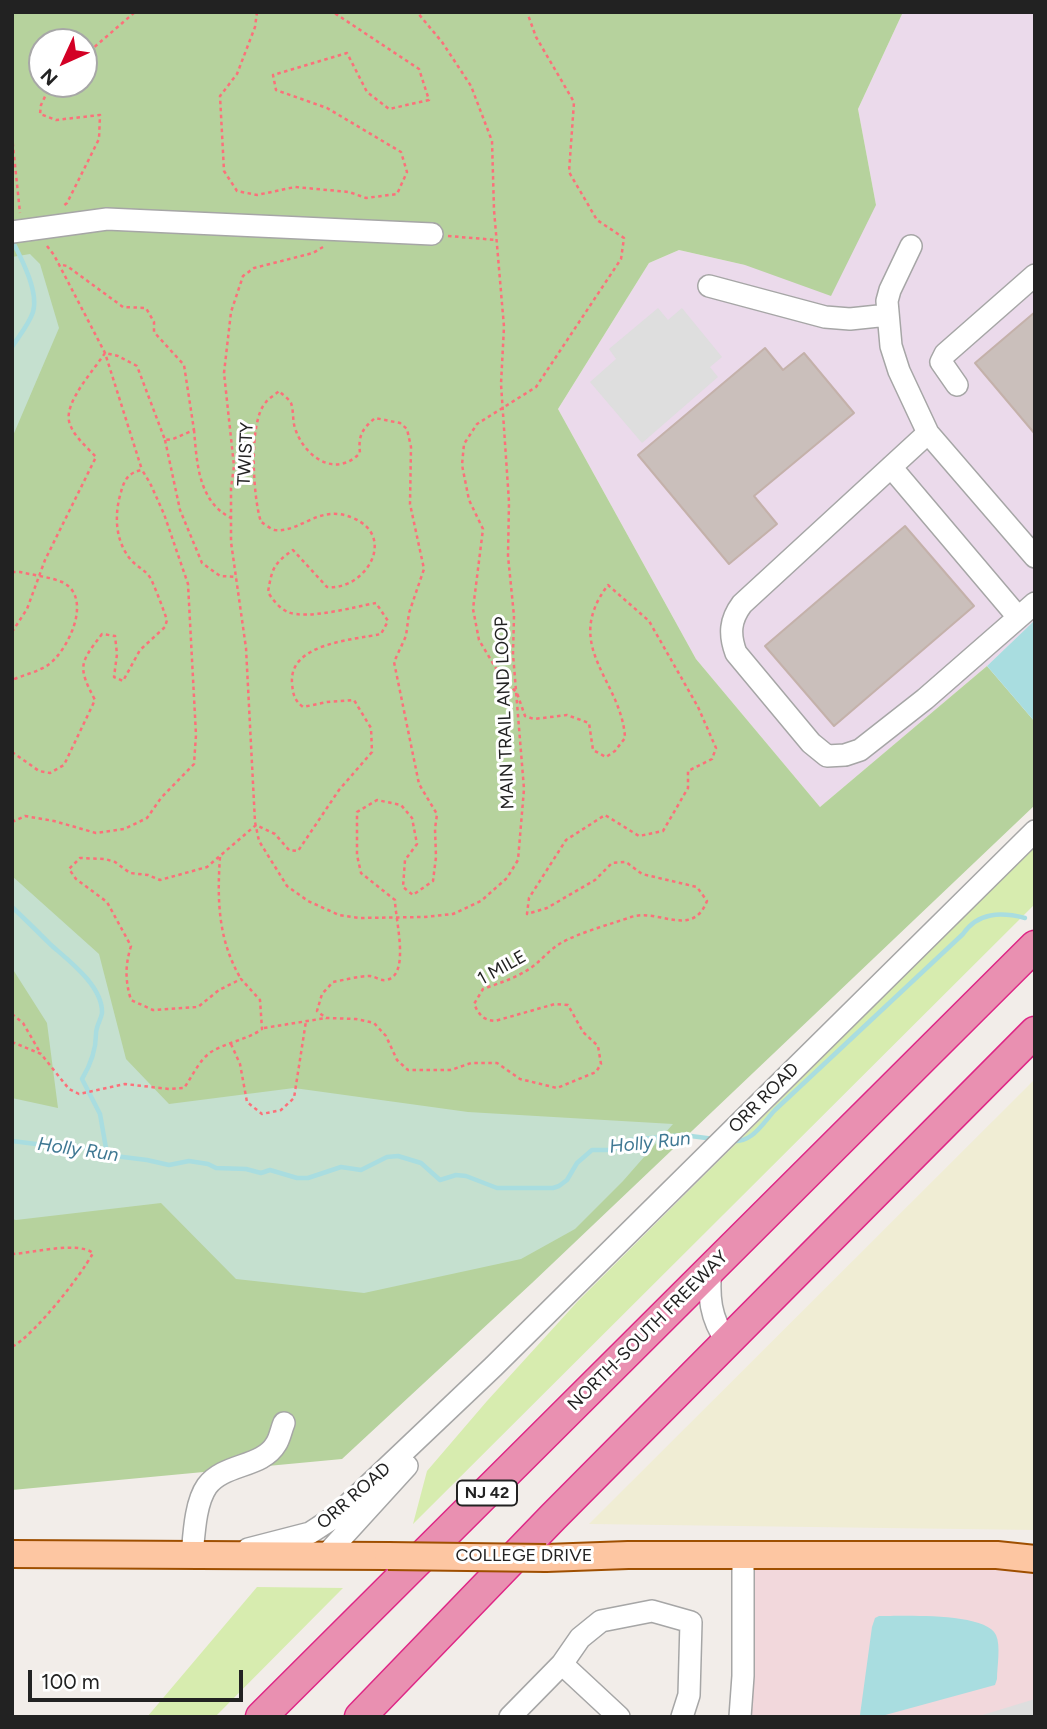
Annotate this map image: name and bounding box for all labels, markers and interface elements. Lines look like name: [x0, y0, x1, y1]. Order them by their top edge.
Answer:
north arrow: [28, 28, 98, 98]
text: N: [36, 63, 63, 90]
street label: TWISTY: [234, 422, 258, 486]
street label: MAIN TRAIL AND LOOP: [491, 616, 519, 810]
street label: 1 MILE: [474, 946, 530, 990]
street label: ORR ROAD: [724, 1058, 804, 1138]
water label: Holly Run: [608, 1127, 692, 1159]
water label: Holly Run: [36, 1133, 120, 1167]
street label: NORTH-SOUTH FREEWAY: [563, 1246, 733, 1416]
street label: ORR ROAD: [313, 1458, 395, 1534]
road number: NJ 42: [457, 1480, 517, 1506]
street label: COLLEGE DRIVE: [456, 1545, 592, 1567]
scale bar: [32, 1656, 247, 1700]
text: 100 m: [41, 1669, 100, 1694]

